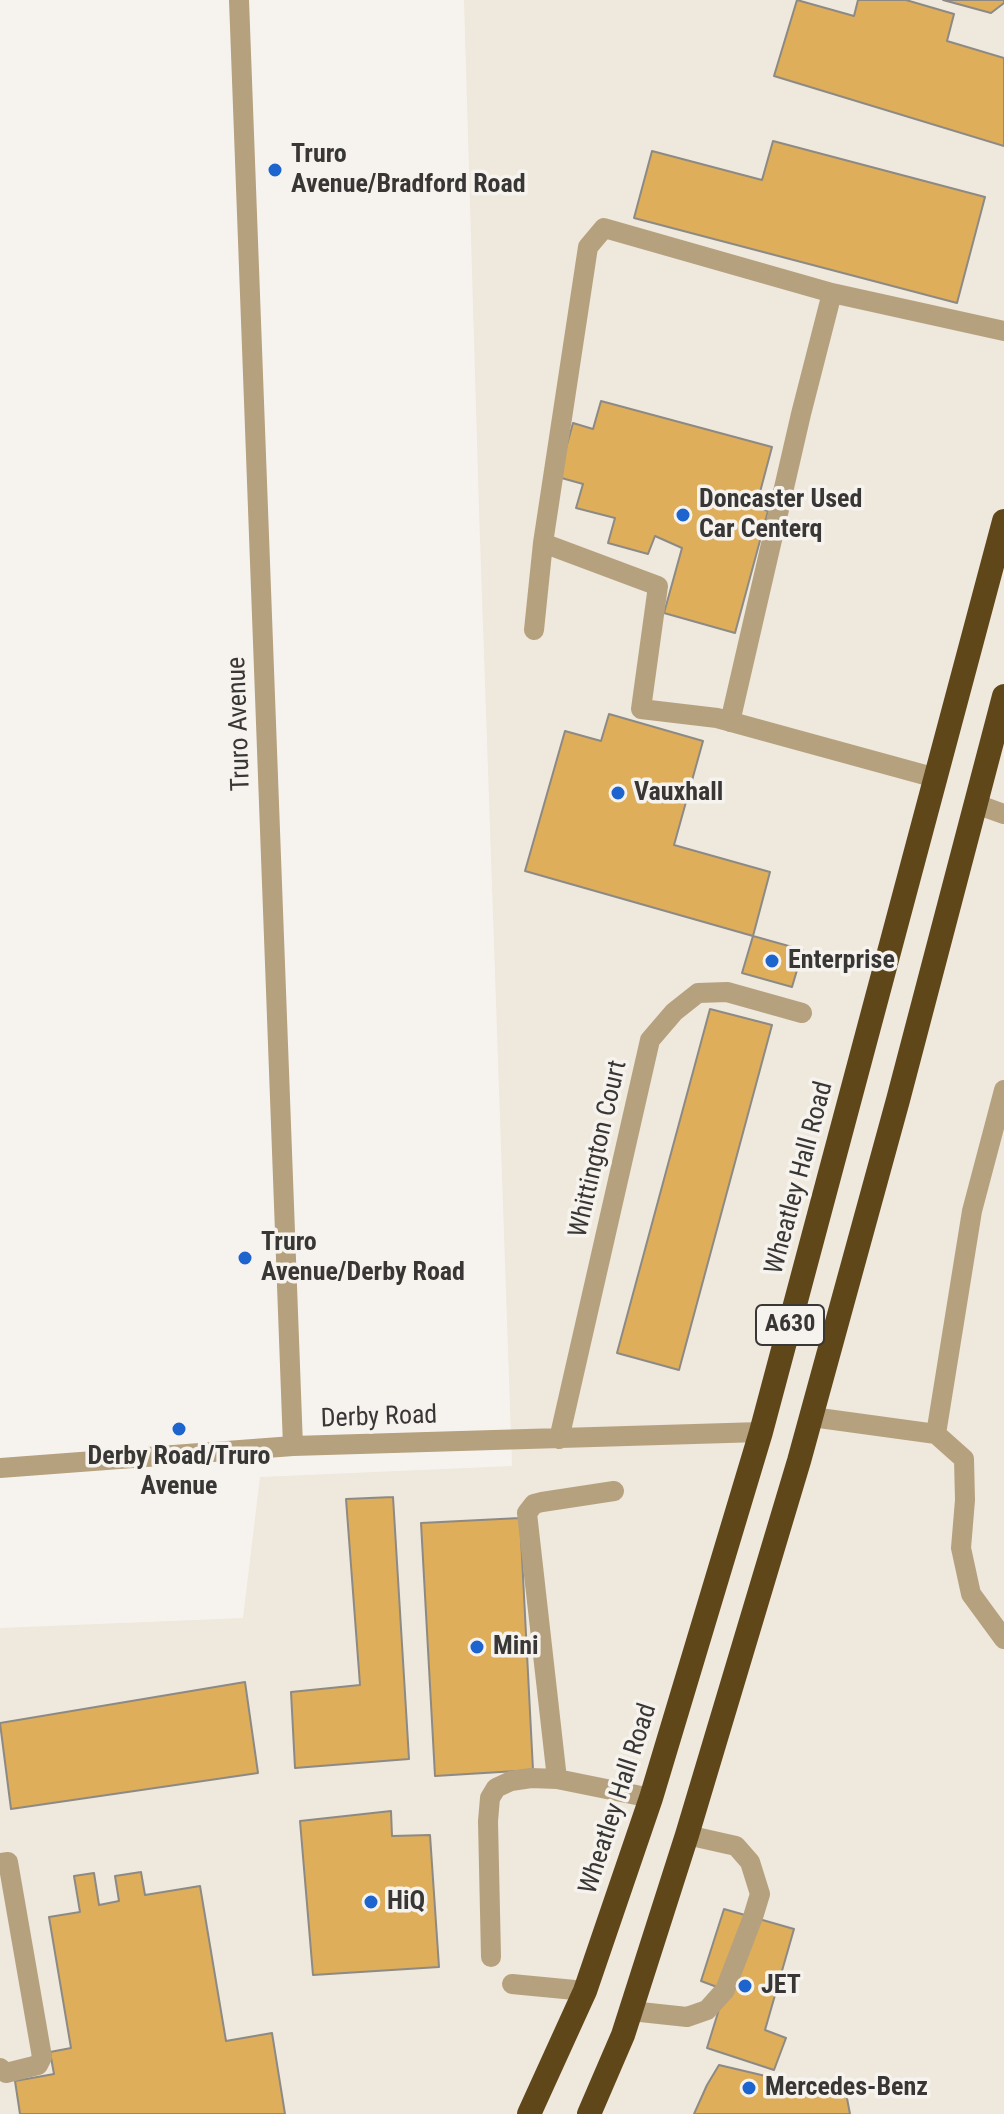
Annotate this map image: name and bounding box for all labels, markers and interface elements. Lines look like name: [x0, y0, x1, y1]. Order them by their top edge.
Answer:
place label: Truro Avenue/Bradford Road: [291, 139, 526, 200]
marker: Truro Avenue/Bradford Road: [266, 161, 284, 179]
place label: Doncaster Used Car Centerq: [699, 484, 862, 546]
marker: Doncaster Used Car Centerq: [674, 506, 692, 524]
street label: Truro Avenue: [222, 656, 258, 792]
place label: Vauxhall: [634, 777, 723, 809]
marker: Vauxhall: [609, 784, 627, 802]
place label: Enterprise: [788, 945, 895, 977]
marker: Enterprise: [763, 952, 781, 970]
street label: Whittington Court: [563, 1057, 635, 1241]
street label: Wheatley Hall Road: [759, 1078, 841, 1278]
place label: Truro Avenue/Derby Road: [261, 1227, 465, 1288]
marker: Truro Avenue/Derby Road: [236, 1249, 254, 1267]
road number: A630: [756, 1305, 824, 1345]
street label: Derby Road: [320, 1400, 438, 1436]
marker: Derby Road/Truro Avenue: [170, 1420, 188, 1438]
place label: Derby Road/Truro Avenue: [88, 1441, 270, 1502]
place label: Mini: [493, 1631, 539, 1663]
marker: Mini: [468, 1638, 486, 1656]
street label: Wheatley Hall Road: [574, 1700, 664, 1898]
place label: HiQ: [387, 1886, 425, 1918]
marker: HiQ: [362, 1893, 380, 1911]
place label: JET: [761, 1970, 801, 2002]
marker: JET: [736, 1977, 754, 1995]
place label: Mercedes-Benz: [765, 2072, 928, 2104]
marker: Mercedes-Benz: [740, 2079, 758, 2097]

